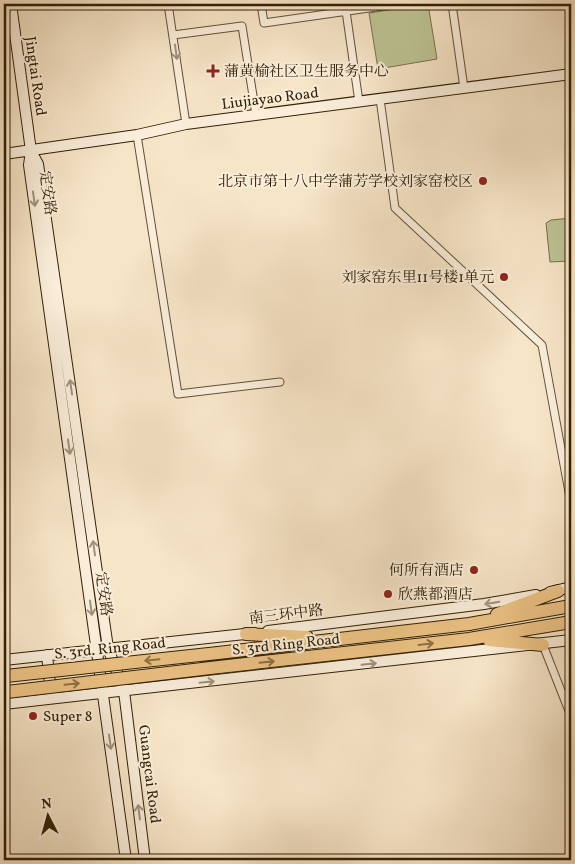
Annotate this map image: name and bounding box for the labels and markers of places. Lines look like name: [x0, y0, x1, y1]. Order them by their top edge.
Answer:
place label: 蒲黄榆社区卫生服务中心: [224, 62, 389, 83]
marker: 蒲黄榆社区卫生服务中心: [206, 64, 220, 78]
place label: 北京市第十八中学蒲芳学校刘家窑校区: [218, 172, 473, 193]
marker: 北京市第十八中学蒲芳学校刘家窑校区: [477, 175, 489, 187]
place label: 刘家窑东里11号楼1单元: [342, 268, 494, 289]
marker: 刘家窑东里11号楼1单元: [498, 271, 510, 283]
place label: 何所有酒店: [389, 561, 464, 582]
marker: 何所有酒店: [468, 564, 480, 576]
place label: 欣燕都酒店: [398, 585, 473, 606]
marker: 欣燕都酒店: [382, 588, 394, 600]
place label: Super 8: [43, 707, 92, 728]
marker: Super 8: [27, 710, 39, 722]

